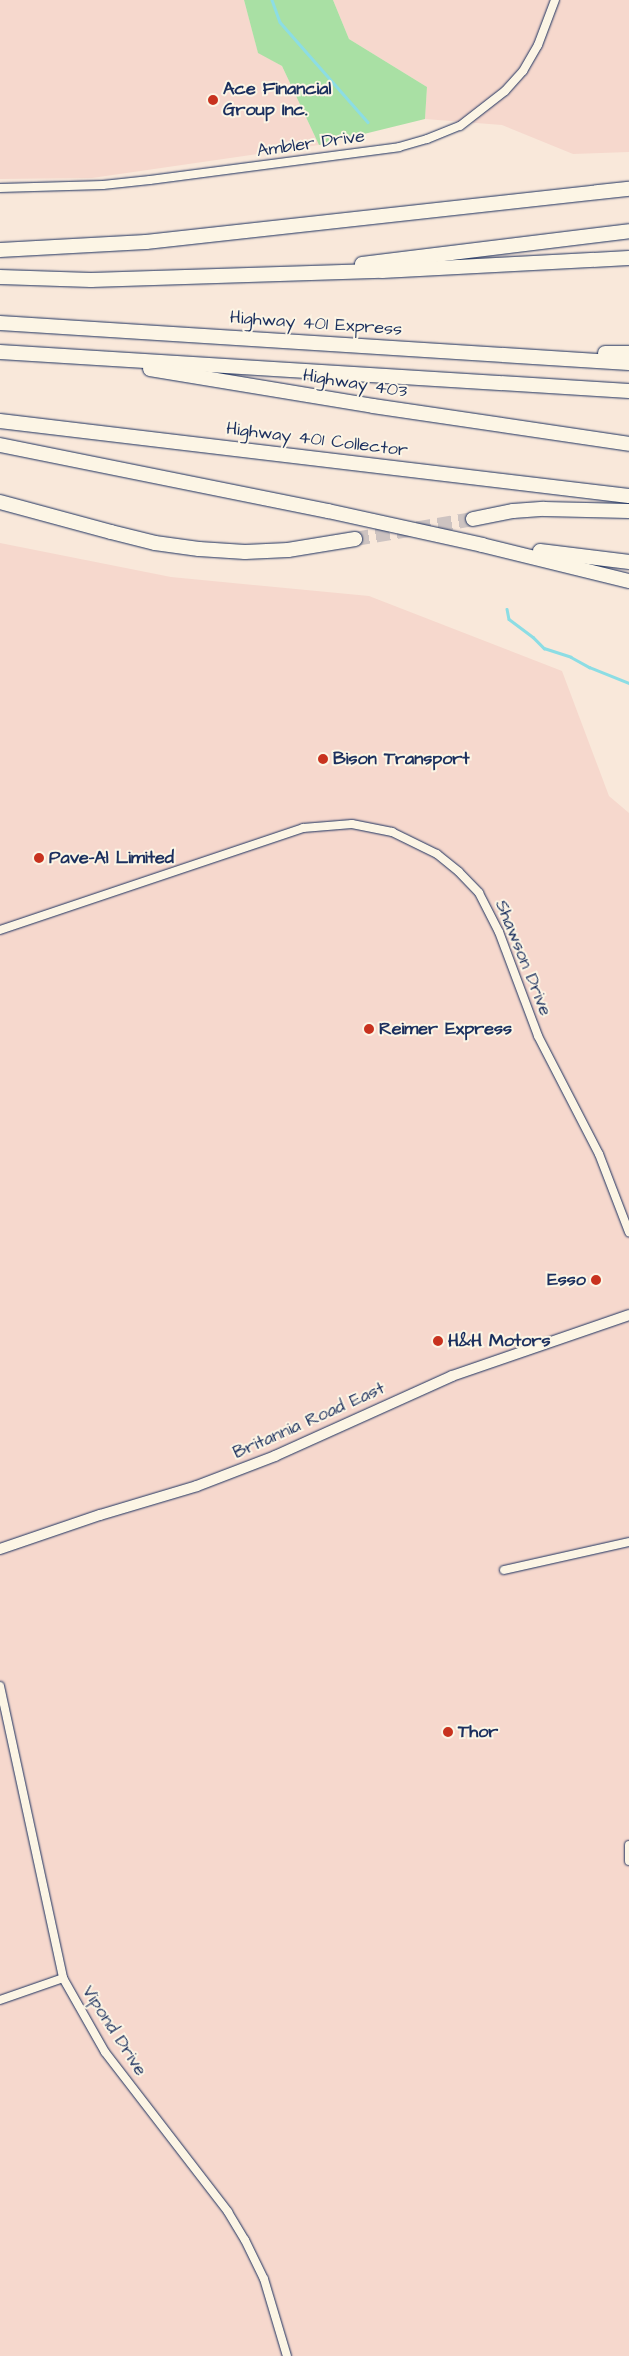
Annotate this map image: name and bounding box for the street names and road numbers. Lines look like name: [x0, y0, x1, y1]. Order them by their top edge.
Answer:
street label: Ambler Drive: [256, 126, 366, 162]
street label: Highway 401 Express: [229, 307, 403, 341]
street label: Highway 403: [301, 365, 409, 403]
street label: Highway 401 Collector: [225, 418, 409, 462]
street label: Shawson Drive: [490, 897, 556, 1019]
street label: Britannia Road East: [230, 1378, 388, 1464]
street label: Vipond Drive: [77, 1982, 151, 2080]

